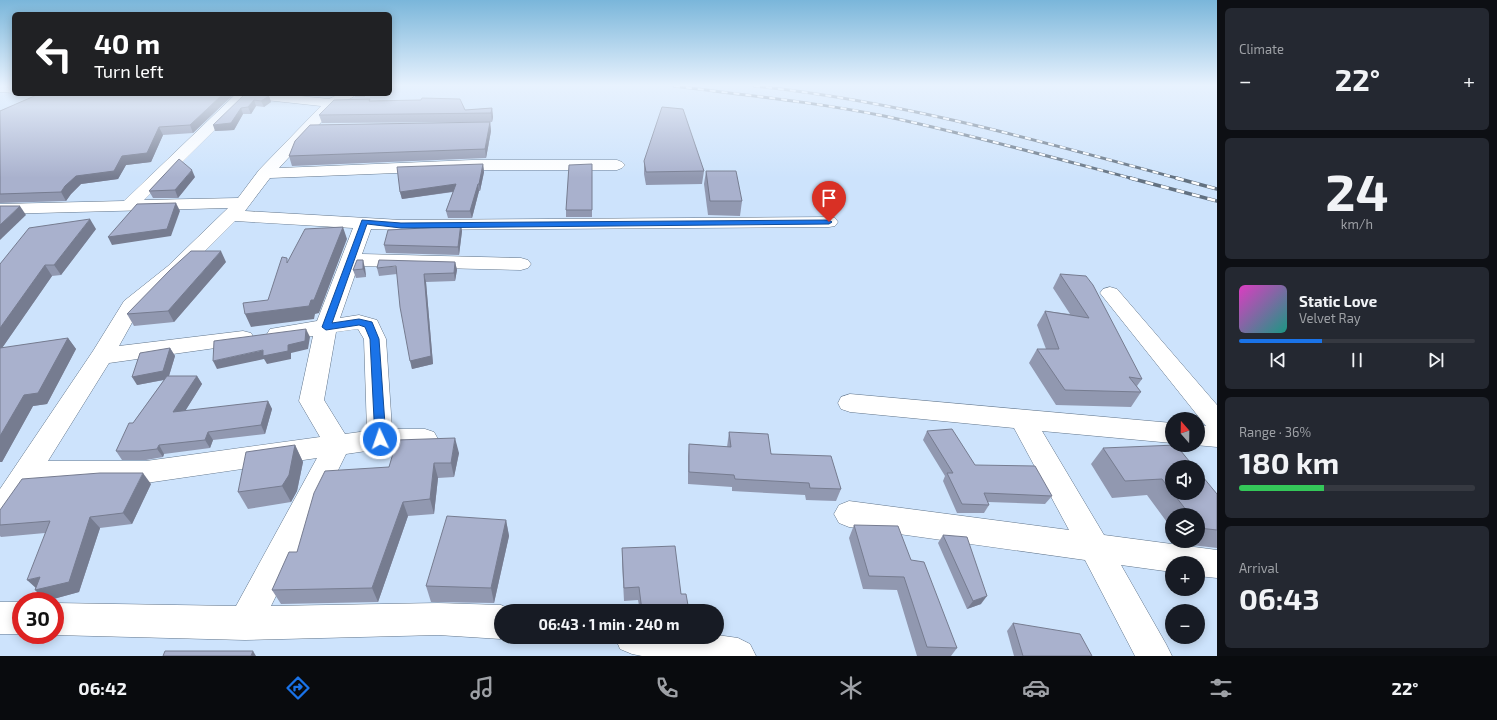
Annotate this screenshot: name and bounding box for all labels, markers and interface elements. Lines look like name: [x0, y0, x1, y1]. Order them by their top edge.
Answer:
text: 40 m: [94, 26, 160, 60]
icon: left: [28, 28, 80, 80]
text: Climate: [1239, 41, 1284, 57]
text: Turn left: [94, 60, 164, 82]
text: 22°: [1335, 61, 1380, 97]
text: −: [1239, 67, 1252, 93]
text: +: [1463, 67, 1475, 93]
text: 24: [1325, 159, 1389, 221]
pin: [812, 181, 846, 222]
icon: arrive: [818, 187, 840, 209]
text: km/h: [1341, 216, 1373, 232]
text: Static Love: [1299, 292, 1377, 310]
text: Velvet Ray: [1299, 310, 1361, 326]
icon: previous: [1267, 349, 1289, 371]
icon: pause: [1346, 349, 1368, 371]
icon: next: [1425, 349, 1447, 371]
north arrow: [1165, 412, 1205, 452]
map controls: [1165, 412, 1205, 644]
position arrow: [359, 418, 401, 460]
text: Range · 36%: [1239, 424, 1311, 440]
text: 180 km: [1239, 444, 1339, 480]
button: sound: [1165, 460, 1205, 500]
button: layers: [1165, 508, 1205, 548]
button: +: [1165, 556, 1205, 596]
text: Arrival: [1239, 560, 1279, 576]
text: 06:43: [1239, 580, 1319, 616]
speed limit sign: 30: [12, 592, 64, 644]
button: −: [1165, 604, 1205, 644]
text: 06:43 · 1 min · 240 m: [538, 615, 680, 633]
icon: directions: [284, 674, 312, 702]
icon: music: [468, 674, 496, 702]
icon: phone: [653, 674, 681, 702]
icon: climate: [837, 674, 865, 702]
icon: car: [1022, 674, 1050, 702]
icon: filters: [1207, 674, 1235, 702]
text: 06:42: [78, 677, 127, 699]
text: 22°: [1391, 677, 1419, 699]

